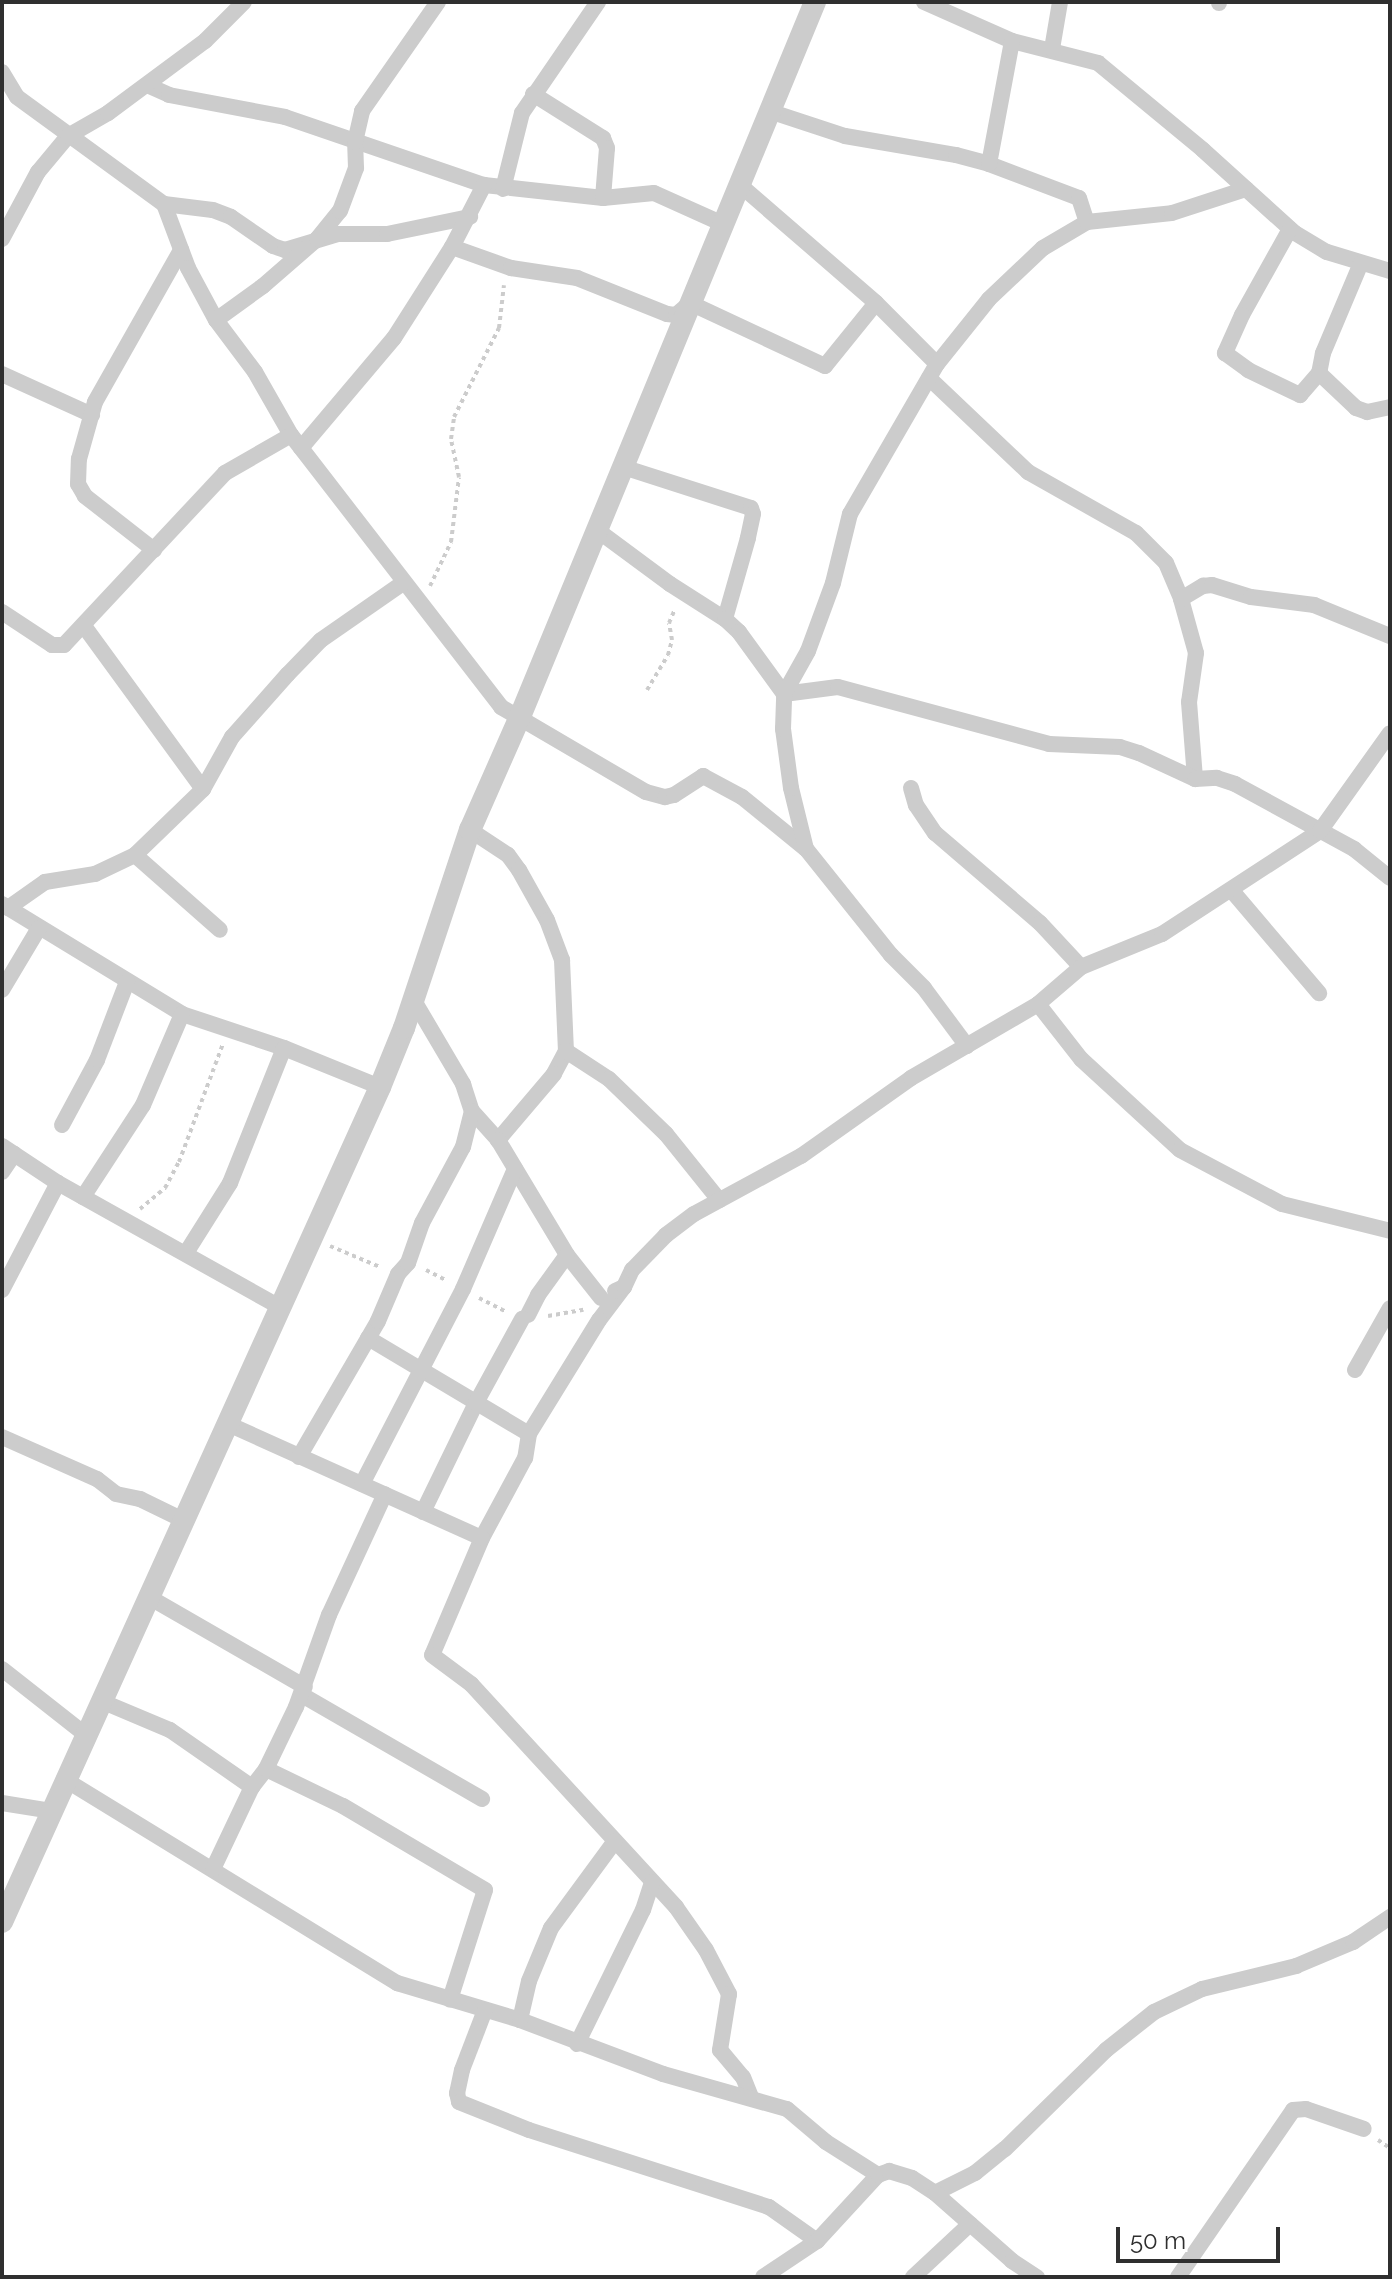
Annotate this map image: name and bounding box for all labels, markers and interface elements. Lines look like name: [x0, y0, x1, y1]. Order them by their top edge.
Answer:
scale bar: [1120, 2211, 1284, 2261]
text: 50 m: [1130, 2226, 1186, 2255]

